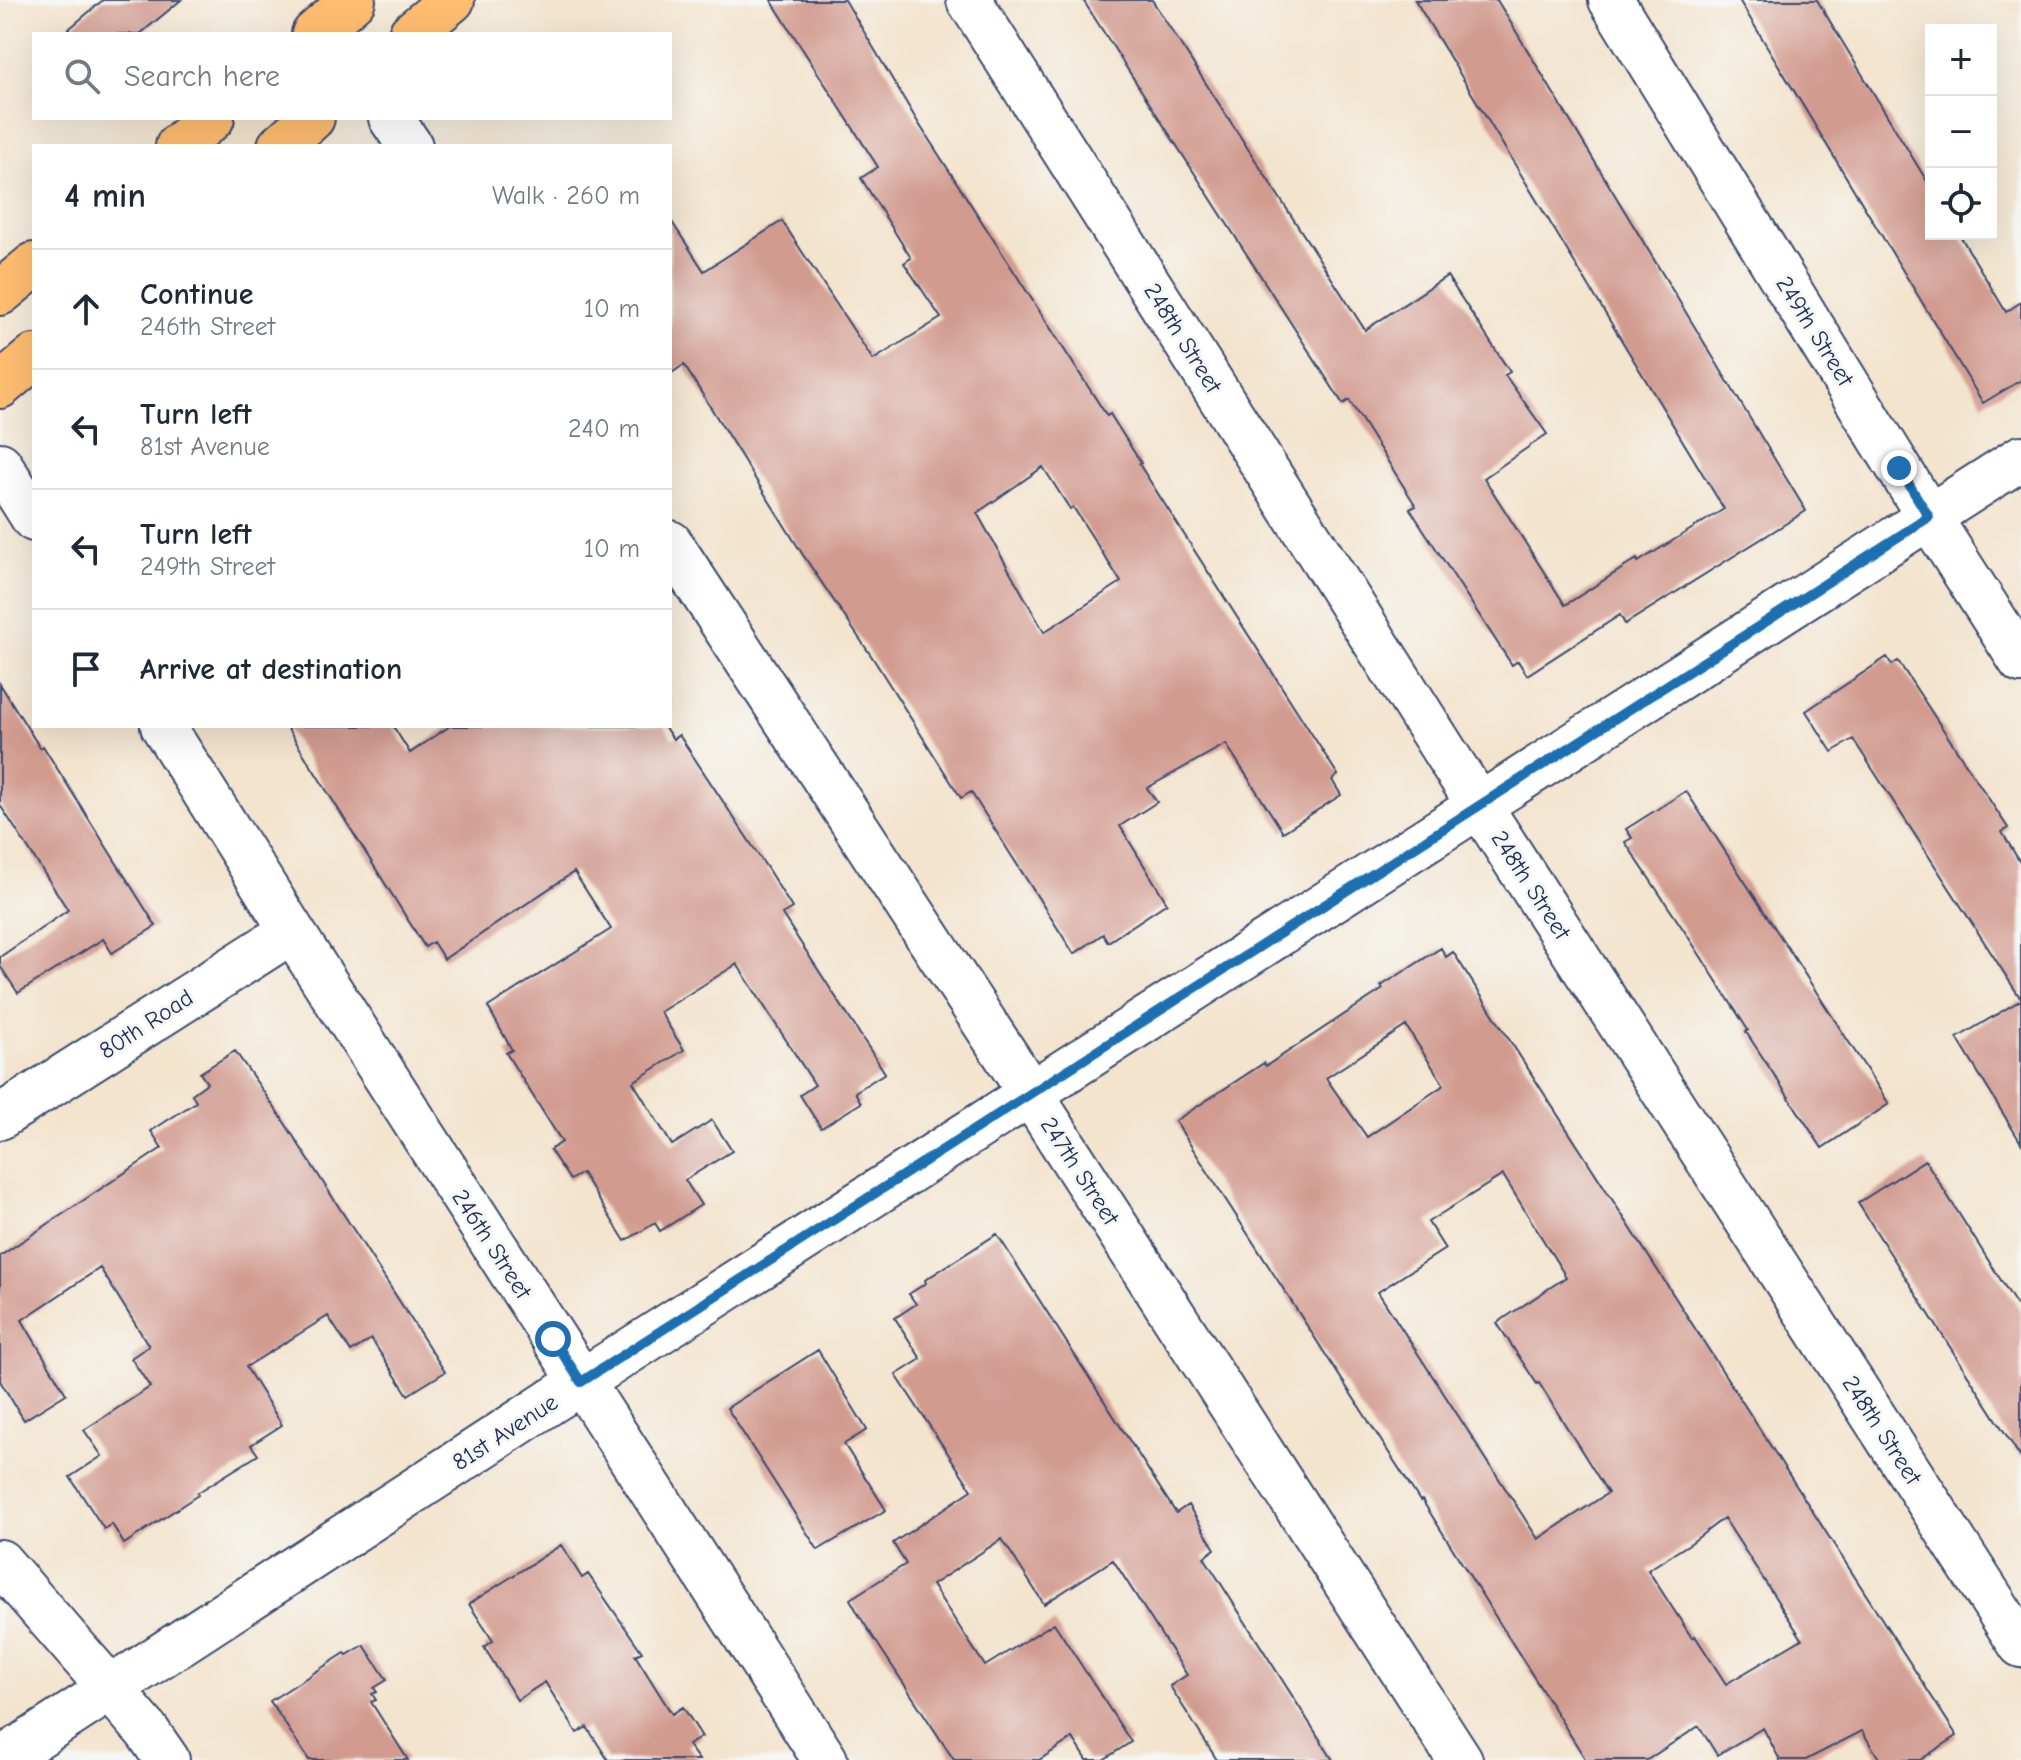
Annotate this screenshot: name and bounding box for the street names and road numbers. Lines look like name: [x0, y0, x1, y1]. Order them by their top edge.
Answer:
street label: 249th Street: [1770, 271, 1860, 392]
street label: 248th Street: [1138, 278, 1228, 399]
street label: 248th Street: [1485, 825, 1577, 946]
street label: 80th Road: [94, 983, 198, 1065]
street label: 247th Street: [1035, 1112, 1126, 1231]
street label: 246th Street: [446, 1184, 538, 1305]
street label: 248th Street: [1836, 1370, 1928, 1491]
street label: 81st Avenue: [447, 1388, 563, 1476]

